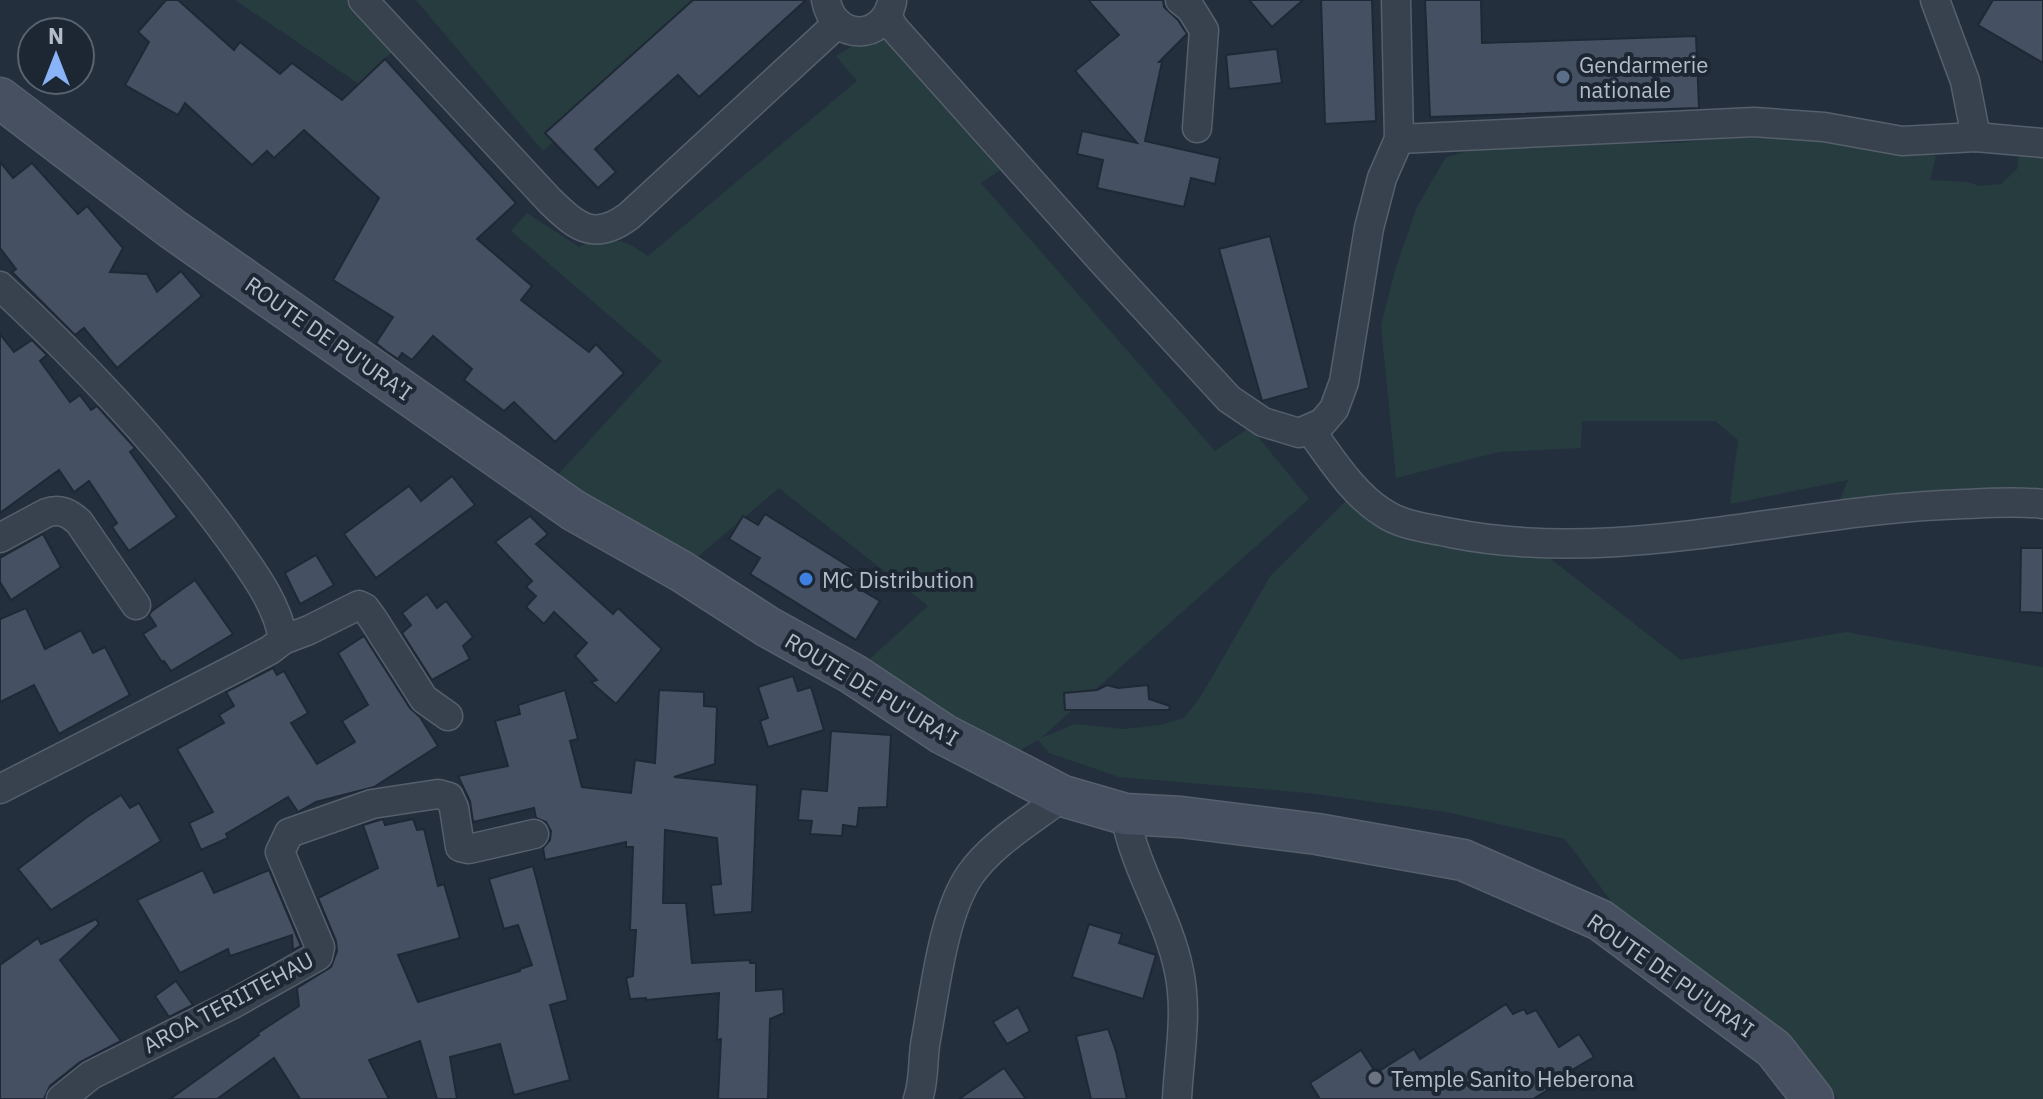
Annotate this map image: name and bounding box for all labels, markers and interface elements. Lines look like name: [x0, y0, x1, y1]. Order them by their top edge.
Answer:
north arrow: [16, 16, 96, 96]
text: N: [48, 21, 64, 50]
place label: Gendarmerie nationale: [1579, 50, 1708, 104]
marker: Gendarmerie nationale: [1554, 68, 1572, 86]
street label: ROUTE DE PU'URA'I: [240, 269, 418, 407]
place label: MC Distribution: [822, 565, 974, 594]
marker: MC Distribution: [797, 570, 815, 588]
street label: ROUTE DE PU'URA'I: [780, 626, 964, 752]
street label: ROUTE DE PU'URA'I: [1582, 906, 1760, 1044]
street label: AROA TERIITEHAU: [138, 945, 318, 1059]
place label: Temple Sanito Heberona: [1391, 1064, 1634, 1093]
marker: Temple Sanito Heberona: [1366, 1069, 1384, 1087]

